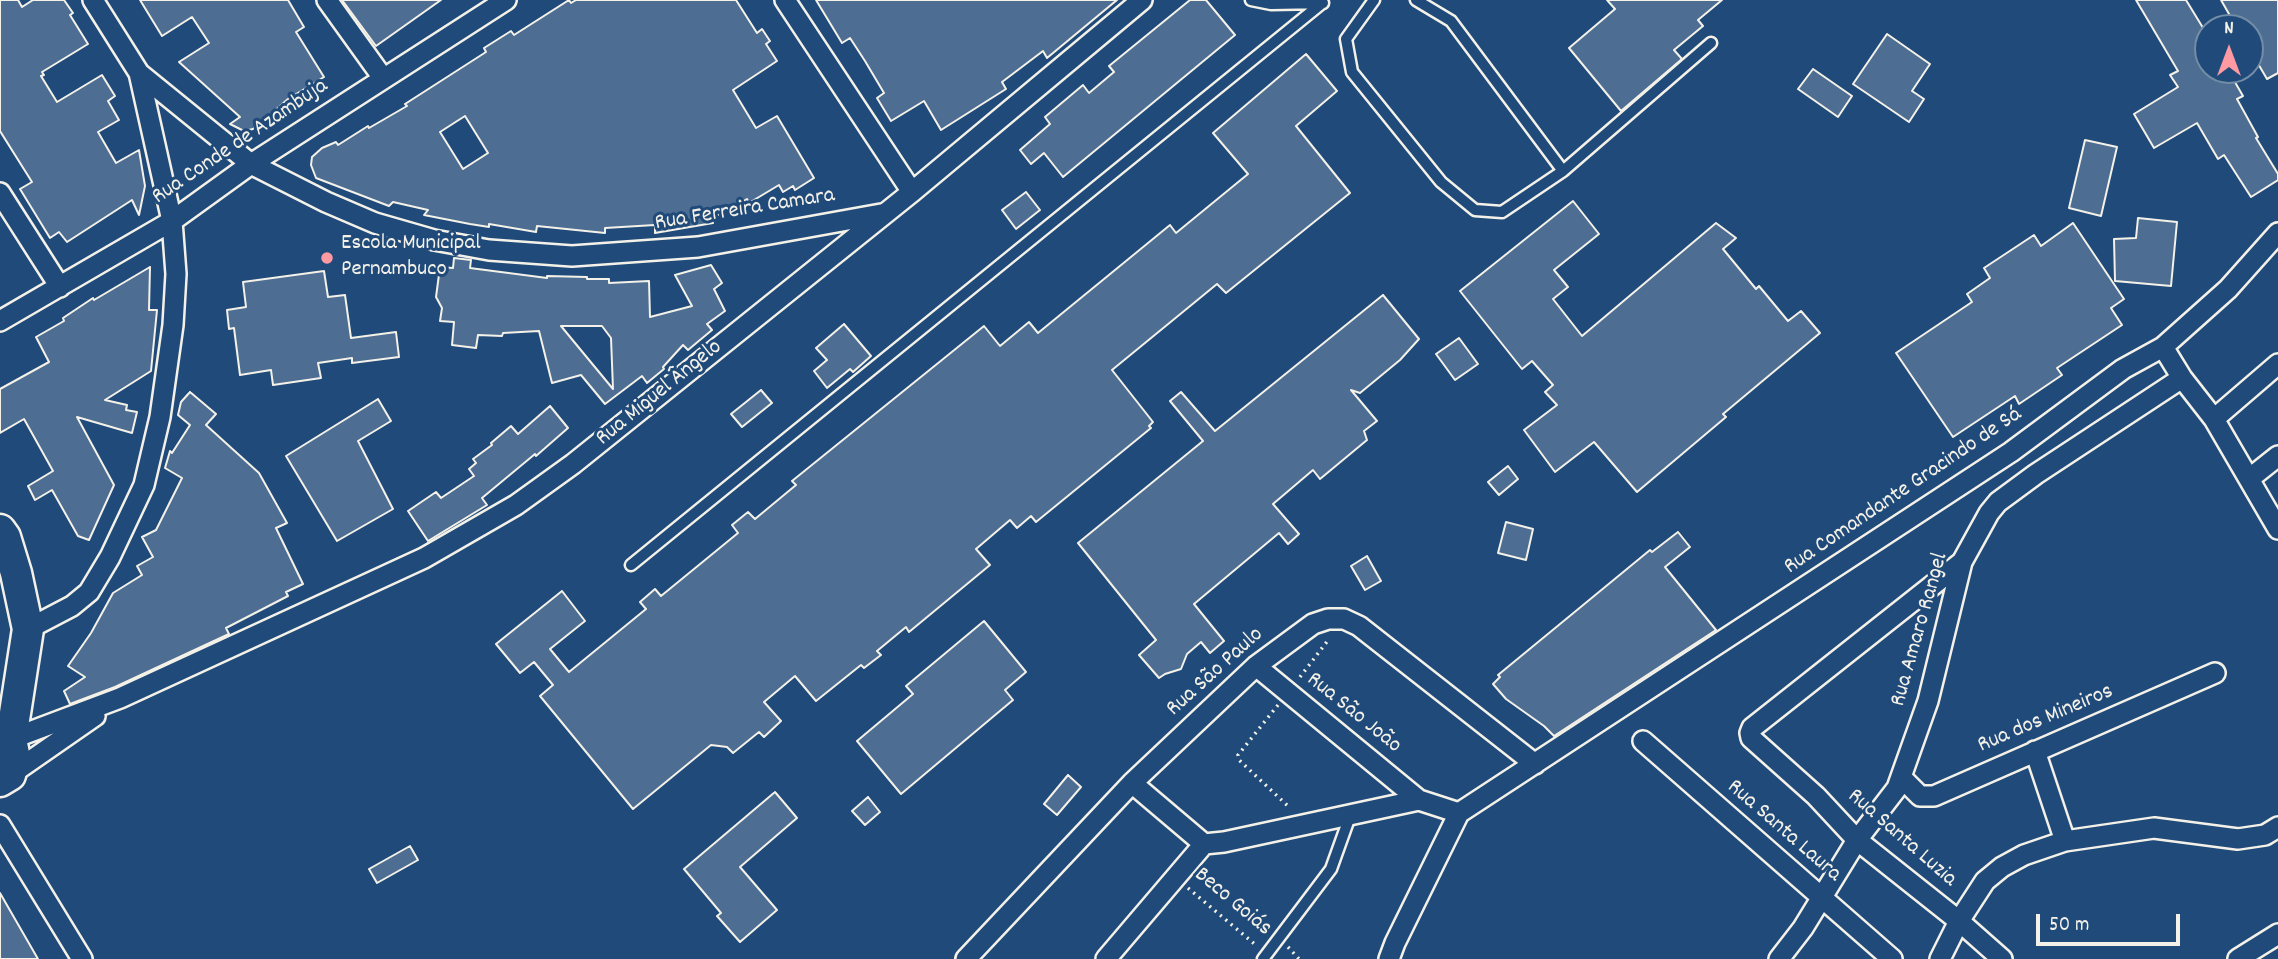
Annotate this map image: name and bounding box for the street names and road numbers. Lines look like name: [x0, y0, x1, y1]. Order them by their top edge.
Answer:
street label: Rua Conde de Azambuja: [148, 74, 334, 212]
street label: Rua Ferreira Camara: [653, 183, 837, 239]
street label: Rua Miguel Ângelo: [591, 335, 729, 453]
street label: Rua Comandante Gracindo de Sá: [1780, 402, 2028, 582]
street label: Rua Amaro Rangel: [1886, 550, 1956, 710]
street label: Rua São Paulo: [1162, 622, 1270, 724]
street label: Rua São João: [1300, 667, 1406, 761]
street label: Rua dos Mineiros: [1974, 679, 2118, 761]
street label: Rua Santa Laura: [1720, 775, 1846, 889]
street label: Rua Santa Luzia: [1841, 784, 1961, 894]
street label: Beco Goiás: [1188, 863, 1276, 943]

